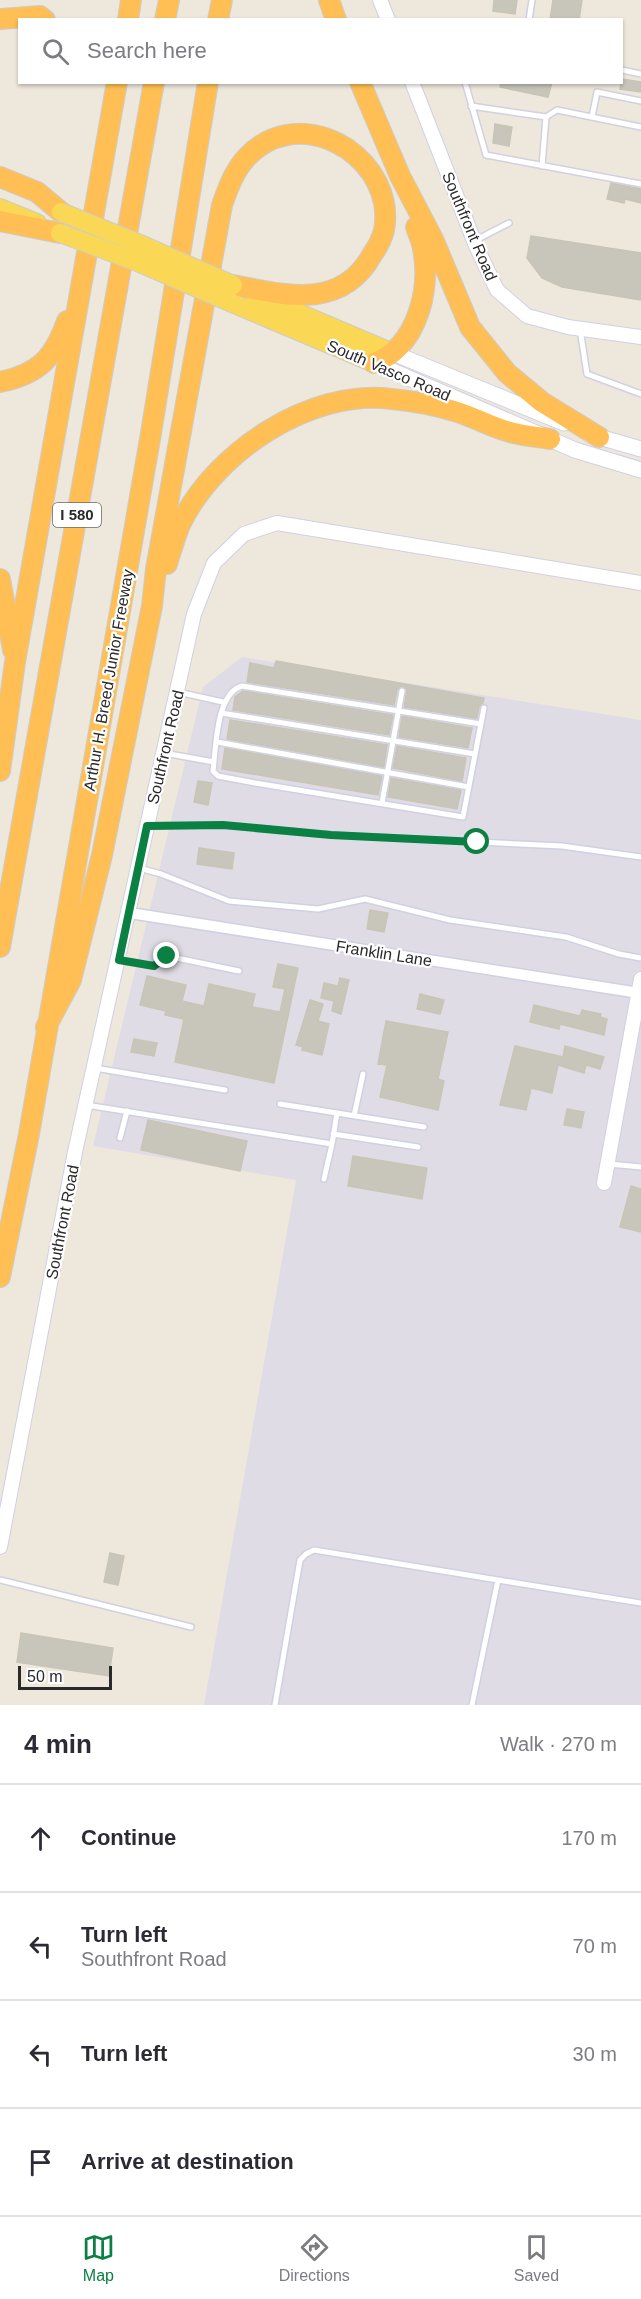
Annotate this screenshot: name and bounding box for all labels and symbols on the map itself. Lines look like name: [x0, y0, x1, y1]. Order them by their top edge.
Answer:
street label: Southfront Road: [439, 169, 500, 283]
street label: South Vasco Road: [325, 337, 453, 404]
road number: I 580: [53, 503, 101, 527]
street label: Arthur H. Breed Junior Freeway: [81, 568, 136, 792]
street label: Southfront Road: [144, 688, 187, 806]
route start: [463, 828, 489, 854]
street label: Franklin Lane: [335, 938, 433, 969]
route end: [153, 942, 179, 968]
street label: Southfront Road: [43, 1163, 82, 1281]
scale bar: [18, 1663, 112, 1690]

